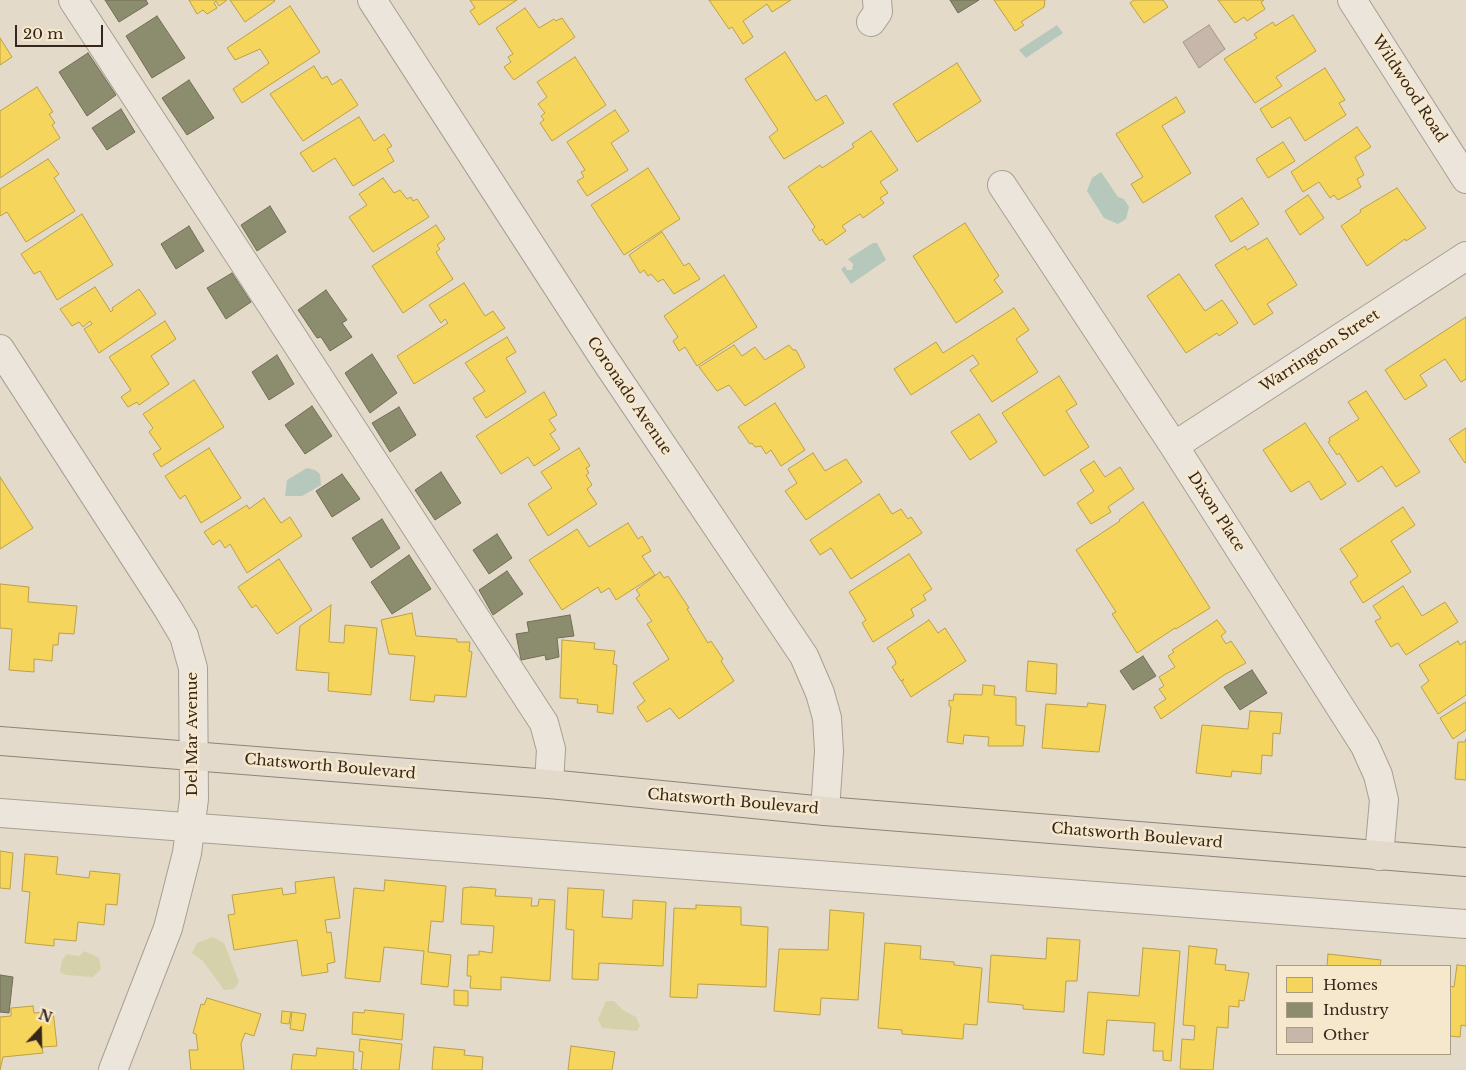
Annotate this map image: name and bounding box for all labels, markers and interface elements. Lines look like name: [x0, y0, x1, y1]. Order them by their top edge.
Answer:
scale bar: [18, 15, 105, 47]
text: 20 m: [23, 24, 63, 43]
street label: Wildwood Road: [1368, 32, 1450, 146]
street label: Warrington Street: [1257, 306, 1383, 396]
street label: Coronado Avenue: [583, 333, 675, 459]
street label: Dixon Place: [1183, 469, 1249, 555]
street label: Del Mar Avenue: [184, 672, 202, 796]
street label: Chatsworth Boulevard: [244, 751, 416, 783]
street label: Chatsworth Boulevard: [647, 786, 819, 818]
street label: Chatsworth Boulevard: [1051, 820, 1223, 852]
legend: [1276, 965, 1451, 1055]
text: Homes: [1323, 975, 1378, 994]
text: Industry: [1323, 1000, 1389, 1019]
north arrow: [15, 1005, 65, 1055]
text: N: [36, 1005, 55, 1027]
text: Other: [1323, 1025, 1369, 1044]

